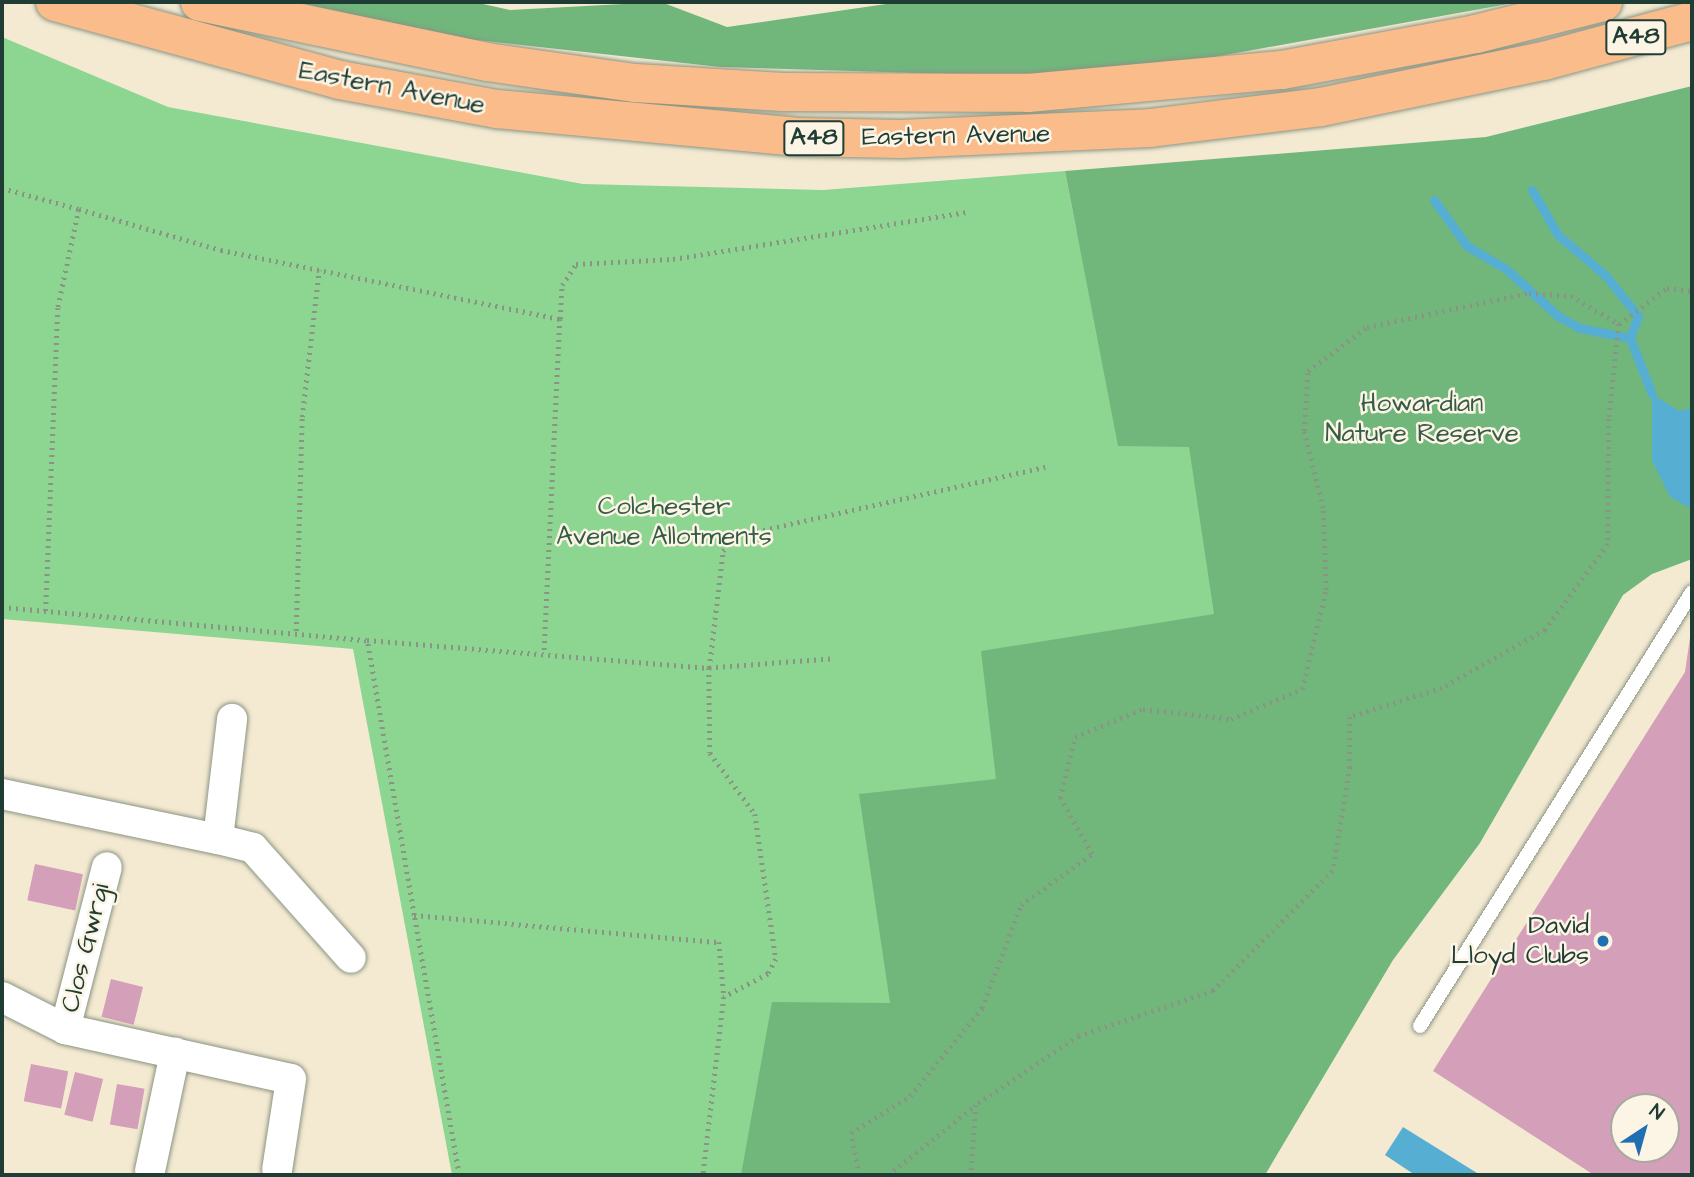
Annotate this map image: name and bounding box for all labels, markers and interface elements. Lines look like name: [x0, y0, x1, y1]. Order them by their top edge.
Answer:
road number: A48: [1604, 16, 1668, 57]
street label: Eastern Avenue: [297, 55, 487, 121]
road number: A48: [782, 118, 846, 158]
street label: Eastern Avenue: [862, 119, 1050, 153]
park label: Howardian Nature Reserve: [1325, 388, 1519, 450]
park label: Colchester Avenue Allotments: [556, 491, 772, 552]
street label: Clos Gwrgi: [55, 881, 117, 1015]
place label: David Lloyd Clubs: [1451, 910, 1589, 972]
marker: David Lloyd Clubs: [1595, 933, 1611, 949]
north arrow: [1610, 1093, 1680, 1163]
text: N: [1644, 1098, 1669, 1127]

